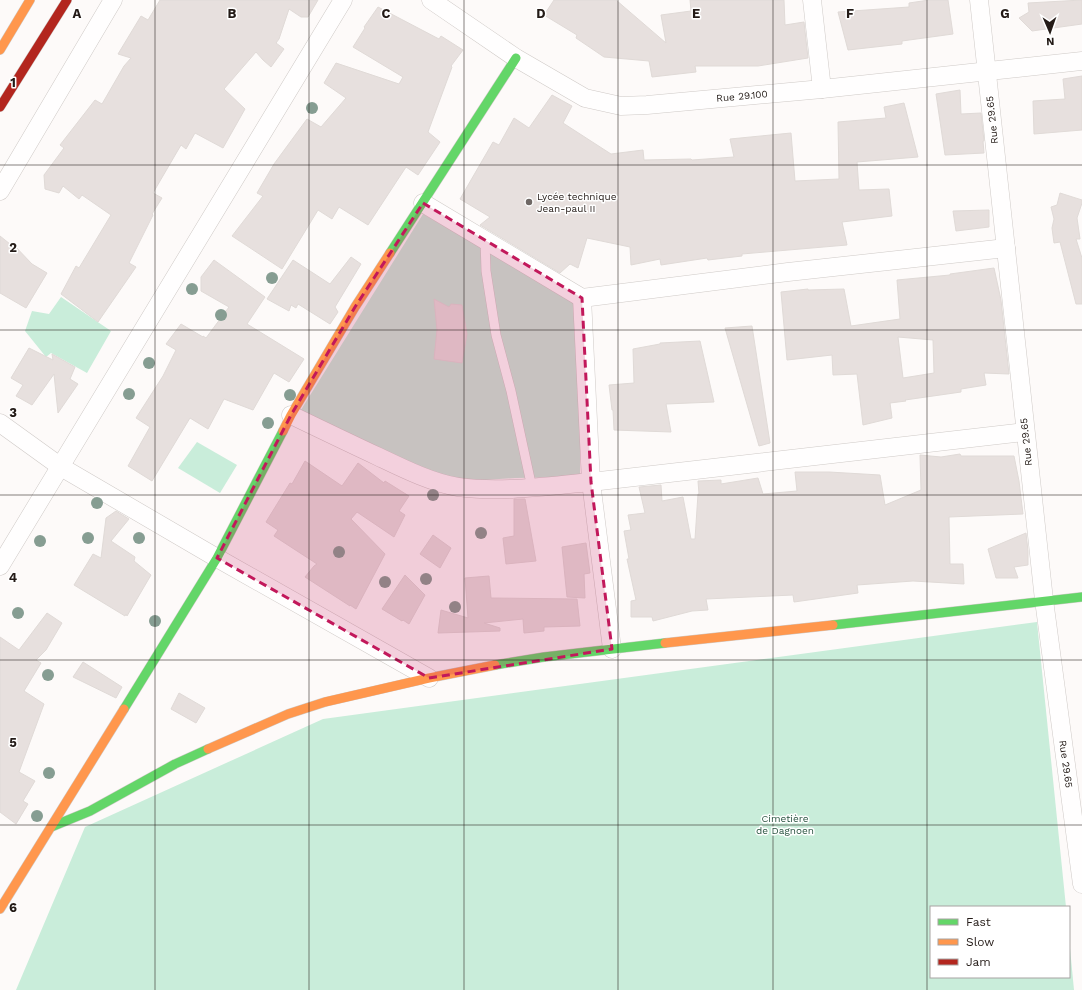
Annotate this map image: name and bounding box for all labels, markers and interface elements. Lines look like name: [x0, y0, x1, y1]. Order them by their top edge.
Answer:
text: A: [73, 6, 82, 21]
text: B: [228, 6, 237, 21]
text: C: [382, 6, 391, 21]
text: D: [536, 6, 546, 21]
text: E: [692, 6, 700, 21]
text: F: [846, 6, 854, 21]
text: G: [1000, 6, 1010, 21]
north arrow: [1030, 12, 1070, 52]
text: N: [1046, 35, 1055, 48]
text: 1: [10, 75, 16, 90]
street label: Rue 29.100: [716, 88, 768, 104]
street label: Rue 29.65: [984, 95, 1000, 145]
place label: Lycée technique Jean-paul II: [537, 191, 617, 214]
marker: Lycée technique Jean-paul II: [524, 197, 534, 207]
text: 2: [9, 240, 17, 255]
text: 3: [9, 405, 17, 420]
street label: Rue 29.65: [1018, 417, 1034, 467]
text: 4: [9, 570, 18, 585]
text: 5: [9, 735, 17, 750]
street label: Rue 29.65: [1057, 739, 1075, 789]
park label: Cimetière de Dagnoen: [756, 813, 814, 836]
text: 6: [9, 900, 17, 915]
legend: [930, 906, 1070, 978]
text: Fast: [966, 915, 991, 929]
text: Slow: [966, 935, 994, 949]
text: Jam: [966, 955, 991, 969]

